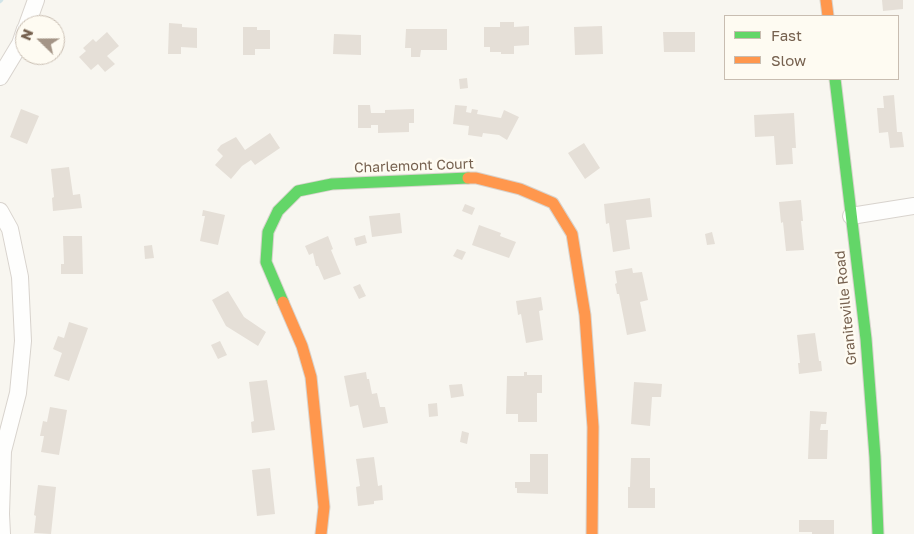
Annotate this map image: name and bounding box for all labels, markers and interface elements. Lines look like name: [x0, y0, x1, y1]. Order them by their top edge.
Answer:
north arrow: [15, 15, 65, 65]
legend: [724, 15, 899, 80]
text: N: [17, 26, 36, 43]
text: Fast: [771, 26, 802, 44]
text: Slow: [771, 51, 806, 69]
street label: Charlemont Court: [354, 156, 474, 176]
street label: Graniteville Road: [832, 250, 860, 366]

